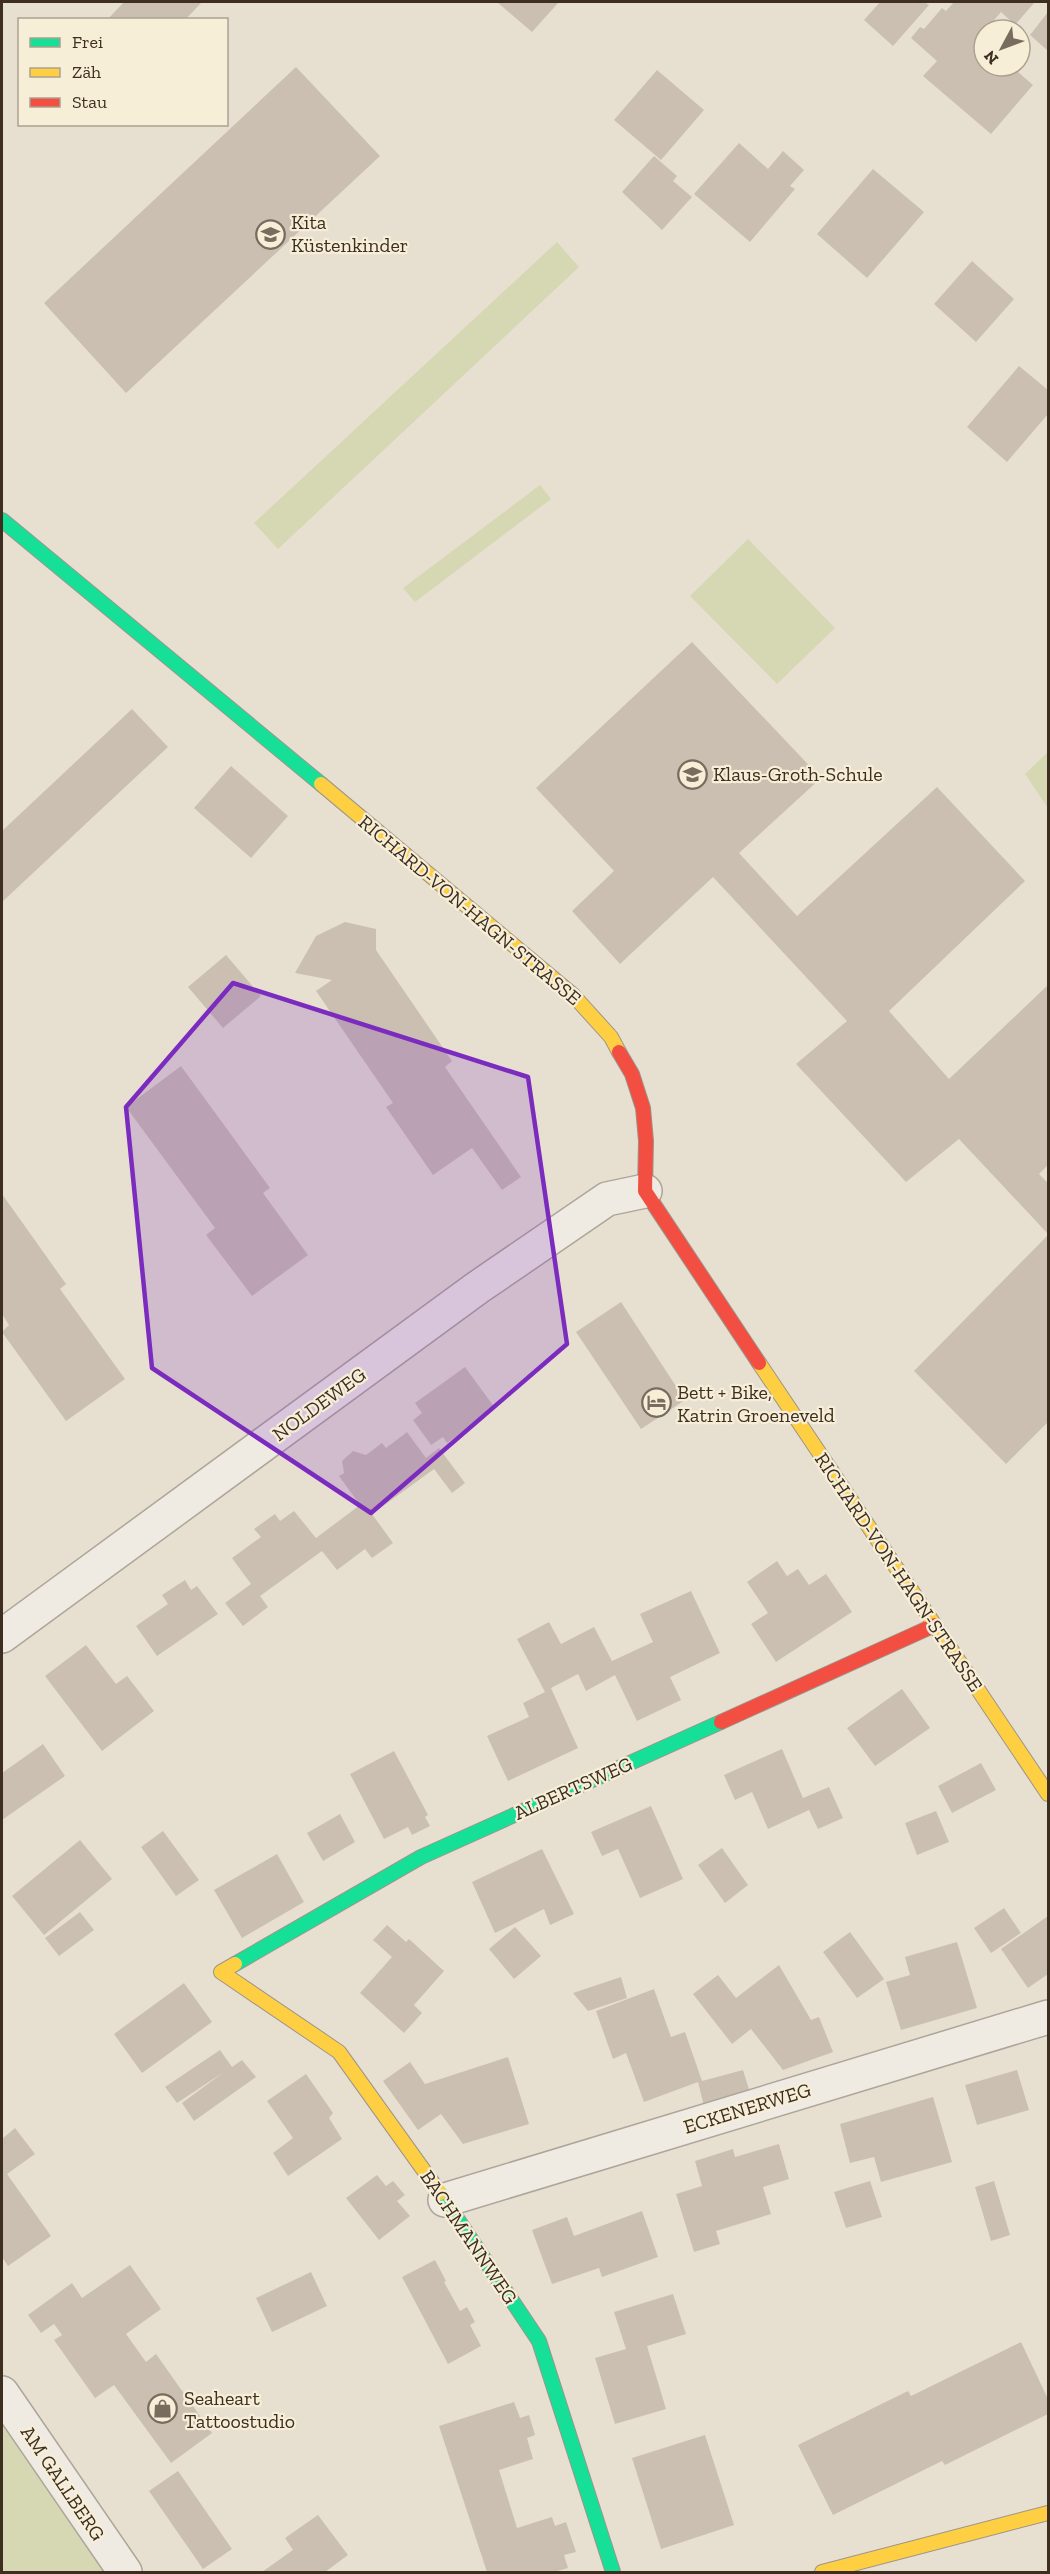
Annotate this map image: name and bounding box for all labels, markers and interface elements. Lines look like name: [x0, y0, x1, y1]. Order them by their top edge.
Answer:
legend: [18, 18, 228, 126]
north arrow: [972, 18, 1032, 78]
text: Frei: [72, 31, 103, 53]
text: N: [980, 47, 1002, 68]
text: Zäh: [72, 61, 101, 83]
text: Stau: [72, 91, 107, 113]
place label: Kita Küstenkinder: [291, 210, 408, 257]
school or university icon: Kita Küstenkinder: [254, 218, 286, 250]
school or university icon: Klaus-Groth-Schule: [676, 758, 708, 790]
place label: Klaus-Groth-Schule: [713, 762, 883, 786]
street label: RICHARD-VON-HAGN-STRASSE: [354, 810, 586, 1010]
street label: NOLDEWEG: [268, 1362, 371, 1446]
place label: Bett + Bike, Katrin Groeneveld: [677, 1380, 835, 1427]
hotel icon: Bett + Bike, Katrin Groeneveld: [640, 1387, 672, 1419]
street label: RICHARD-VON-HAGN-STRASSE: [810, 1448, 988, 1696]
street label: ALBERTSWEG: [510, 1751, 636, 1825]
street label: ECKENERWEG: [680, 2077, 814, 2139]
street label: BACHMANNWEG: [415, 2165, 523, 2309]
place label: Seaheart Tattoostudio: [184, 2386, 295, 2433]
shop icon: Seaheart Tattoostudio: [147, 2393, 179, 2425]
street label: AM GALLBERG: [16, 2421, 110, 2545]

